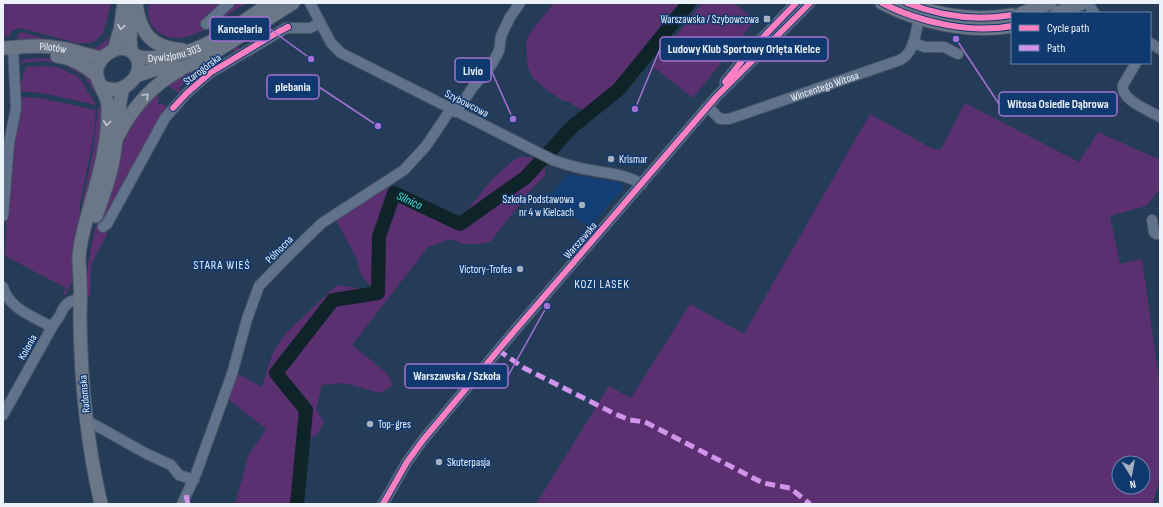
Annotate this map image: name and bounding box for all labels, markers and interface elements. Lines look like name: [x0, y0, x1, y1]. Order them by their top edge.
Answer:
legend: [1011, 12, 1151, 64]
place label: Warszawska / Szybowcowa: [660, 13, 759, 26]
marker: Warszawska / Szybowcowa: [762, 14, 772, 24]
callout: Kancelaria: [210, 17, 270, 41]
text: Cycle path: [1047, 21, 1089, 36]
text: Kancelaria: [218, 22, 262, 37]
one-way arrow: [117, 24, 125, 30]
callout: Ludowy Klub Sportowy Orlęta Kielce: [660, 37, 828, 61]
street label: Pilotów: [39, 40, 67, 56]
street label: Dywizjonu 303: [148, 41, 203, 65]
text: Path: [1047, 41, 1065, 56]
text: Ludowy Klub Sportowy Orlęta Kielce: [668, 42, 820, 57]
street label: Starogórska: [181, 51, 224, 88]
callout: Livio: [455, 58, 491, 82]
text: Livio: [463, 64, 483, 79]
street label: Wincentego Witosa: [789, 69, 860, 104]
callout: plebania: [267, 75, 319, 99]
text: plebania: [275, 80, 311, 95]
street label: Szybowcowa: [443, 87, 491, 120]
callout: Witosa Osiedle Dąbrowa: [999, 92, 1117, 116]
one-way arrow: [141, 93, 149, 101]
text: Witosa Osiedle Dąbrowa: [1007, 97, 1109, 112]
one-way arrow: [102, 120, 111, 126]
place label: Krismar: [619, 153, 648, 166]
marker: Krismar: [606, 154, 616, 164]
water label: Silnica: [394, 188, 425, 213]
place label: Szkoła Podstawowa nr 4 w Kielcach: [503, 193, 574, 219]
marker: Szkoła Podstawowa nr 4 w Kielcach: [577, 200, 587, 210]
street label: Warszawska: [561, 219, 600, 261]
street label: Północna: [263, 233, 296, 266]
district label: STARA WIEŚ: [193, 258, 251, 273]
place label: Victory-Trofea: [459, 263, 512, 276]
marker: Victory-Trofea: [515, 264, 525, 274]
district label: KOZI LASEK: [574, 277, 630, 292]
street label: Kolonia: [15, 332, 40, 362]
callout: Warszawska / Szkoła: [405, 364, 508, 388]
text: Warszawska / Szkoła: [413, 369, 501, 384]
street label: Radomska: [76, 375, 93, 413]
place label: Top-gres: [378, 418, 411, 431]
marker: Top-gres: [365, 419, 375, 429]
north arrow: [1111, 455, 1151, 495]
place label: Skuterpasja: [447, 456, 490, 469]
marker: Skuterpasja: [434, 457, 444, 467]
text: N: [1129, 477, 1137, 491]

